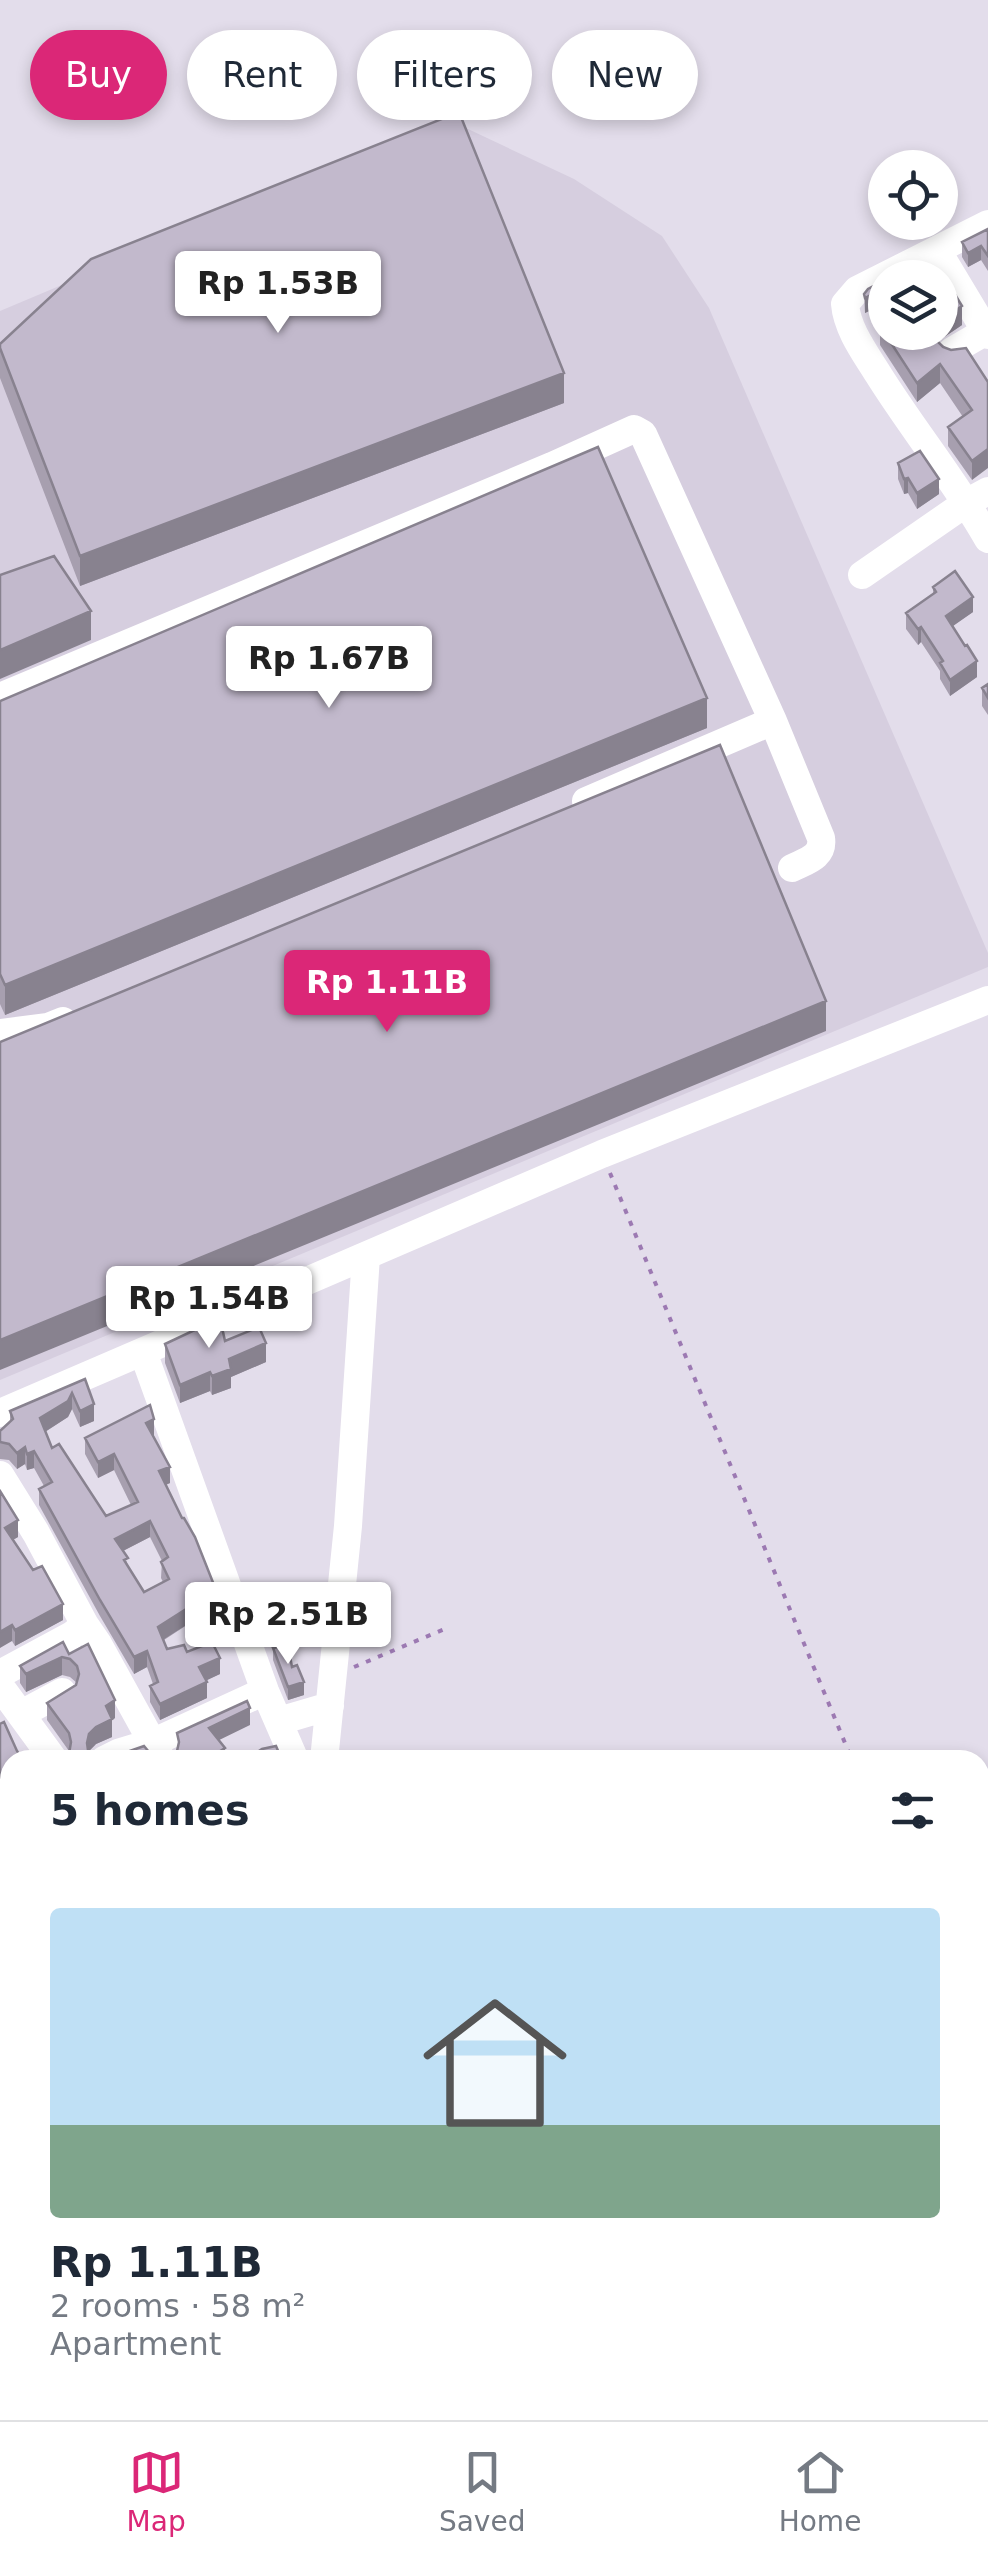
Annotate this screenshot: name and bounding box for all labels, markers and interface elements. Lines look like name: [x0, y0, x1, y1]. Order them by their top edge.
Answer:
chip: Buy: [30, 30, 167, 120]
chip: Rent: [187, 30, 337, 120]
chip: Filters: [357, 30, 532, 120]
chip: New: [552, 30, 698, 120]
map controls: [868, 150, 958, 350]
button: locate: [868, 150, 958, 240]
pin: Rp 1.53B: [175, 251, 381, 336]
button: layers: [868, 260, 958, 350]
text: Rp 1.53B: [197, 264, 359, 302]
pin: Rp 1.67B: [226, 626, 432, 711]
text: Rp 1.67B: [248, 639, 410, 677]
pin: Rp 1.11B: [284, 950, 490, 1035]
text: Rp 1.11B: [306, 963, 468, 1001]
pin: Rp 1.54B: [106, 1266, 312, 1351]
text: Rp 1.54B: [128, 1279, 290, 1317]
pin: Rp 2.51B: [185, 1582, 391, 1667]
text: Rp 2.51B: [207, 1595, 369, 1633]
icon: filters: [885, 1783, 940, 1838]
text: 5 homes: [50, 1786, 250, 1835]
icon: home: [405, 1973, 585, 2153]
text: Rp 1.11B: [50, 2238, 263, 2287]
text: 2 rooms · 58 m²: [50, 2287, 305, 2325]
text: Apartment: [50, 2325, 221, 2363]
tab: Map: [127, 2445, 186, 2538]
tab: Saved: [439, 2445, 525, 2538]
tab: Home: [779, 2445, 861, 2538]

